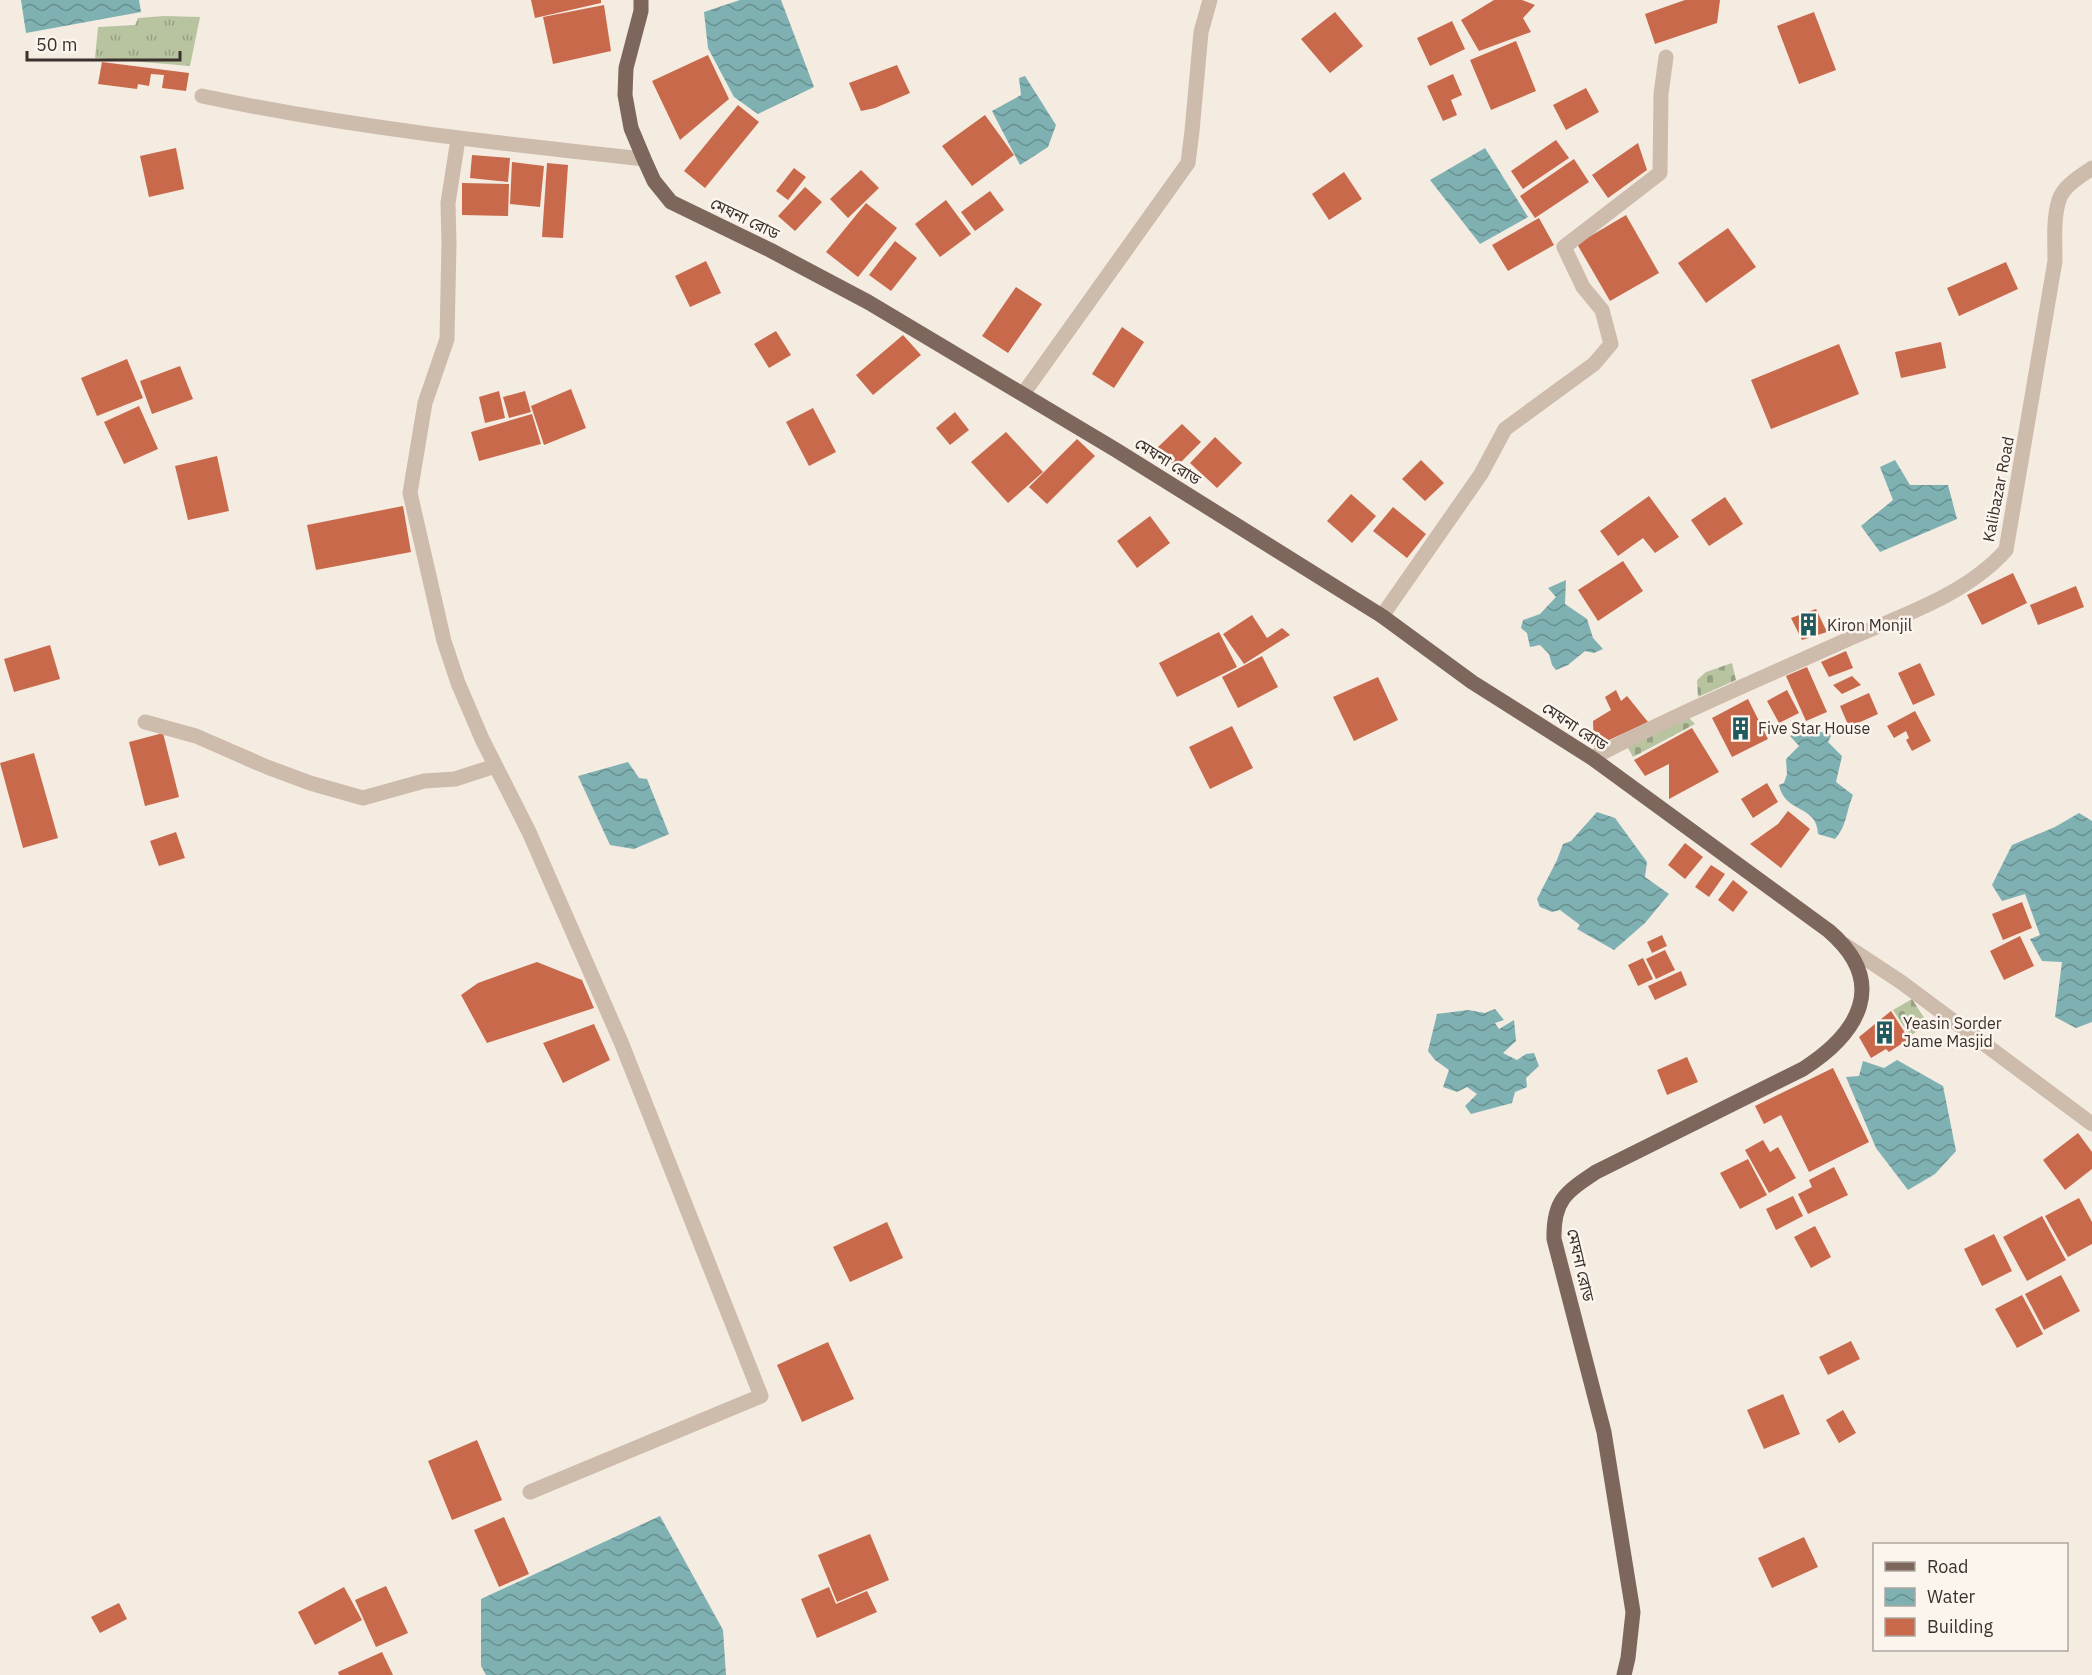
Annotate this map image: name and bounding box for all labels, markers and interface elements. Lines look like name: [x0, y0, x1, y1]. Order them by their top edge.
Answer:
scale bar: [27, 24, 180, 62]
text: 50 m: [36, 33, 78, 56]
street label: মেঘনা রোড: [707, 193, 783, 243]
street label: মেঘনা রোড: [1131, 433, 1205, 489]
street label: Kalibazar Road: [1978, 435, 2018, 543]
building icon: Kiron Monjil: [1796, 612, 1822, 638]
place label: Kiron Monjil: [1827, 615, 1912, 635]
street label: মেঘনা রোড: [1538, 697, 1612, 755]
building icon: Five Star House: [1727, 715, 1753, 741]
place label: Five Star House: [1758, 718, 1871, 738]
place label: Yeasin Sorder Jame Masjid: [1903, 1013, 2002, 1051]
building icon: Yeasin Sorder Jame Masjid: [1872, 1019, 1898, 1045]
street label: মেঘনা রোড: [1563, 1227, 1599, 1304]
legend: [1873, 1543, 2068, 1651]
text: Road: [1927, 1555, 1968, 1578]
text: Water: [1927, 1585, 1976, 1608]
text: Building: [1927, 1615, 1994, 1638]

